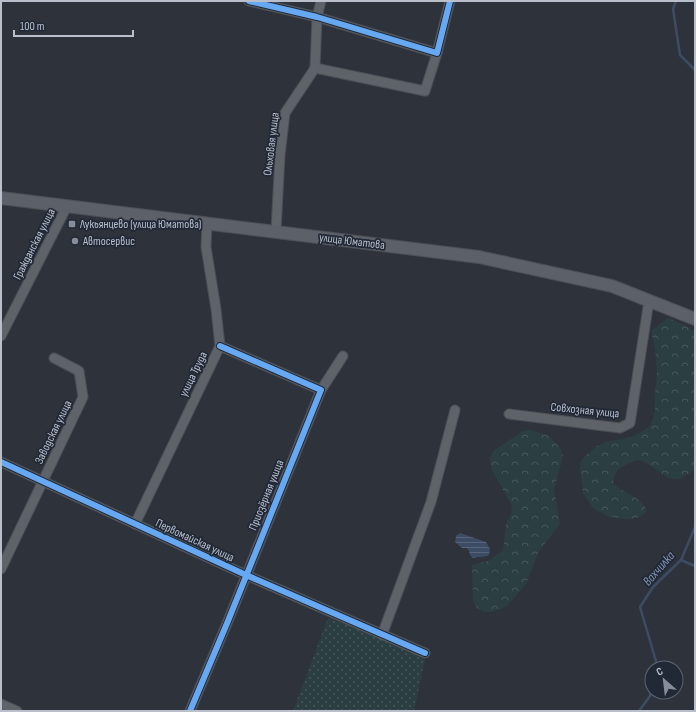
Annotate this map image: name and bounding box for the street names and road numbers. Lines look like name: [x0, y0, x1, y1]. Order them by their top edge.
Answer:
street label: Ольховая улица: [260, 111, 283, 177]
street label: Гражданская улица: [10, 206, 59, 282]
street label: улица Юматова: [318, 230, 386, 253]
street label: улица Труда: [176, 349, 211, 399]
street label: Заводская улица: [32, 398, 75, 466]
street label: Совхозная улица: [550, 399, 620, 422]
street label: Приозёрная улица: [246, 457, 288, 533]
street label: Первомайская улица: [153, 516, 237, 565]

